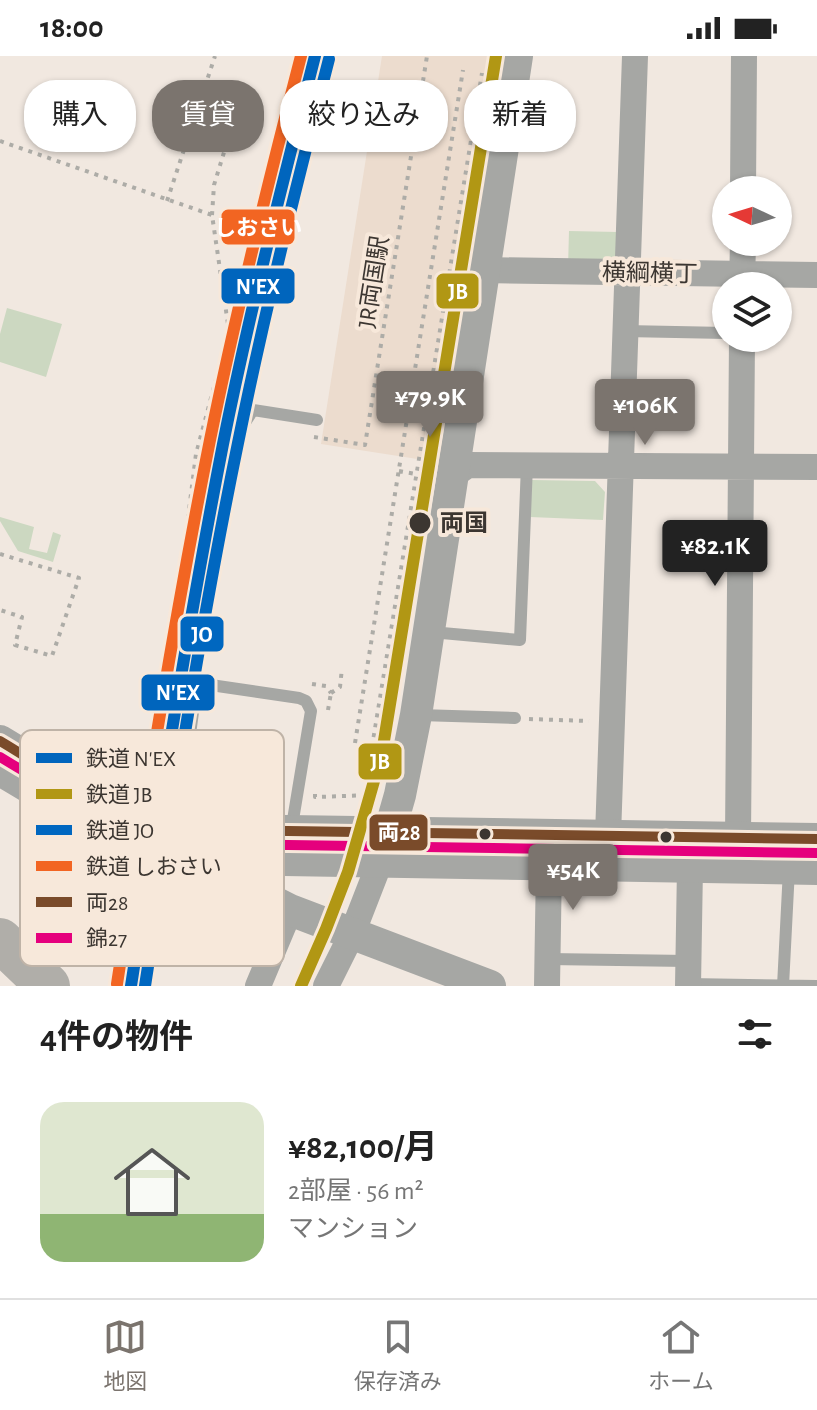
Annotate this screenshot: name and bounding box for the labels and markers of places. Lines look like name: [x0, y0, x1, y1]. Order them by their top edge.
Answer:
pin: ¥79.9K: [365, 371, 495, 439]
pin: ¥106K: [589, 379, 701, 447]
marker: 両国: [407, 510, 433, 536]
place label: 両国: [440, 511, 488, 536]
pin: ¥82.1K: [650, 520, 780, 588]
unlabelled marker: [477, 826, 493, 842]
unlabelled marker: [658, 829, 674, 845]
pin: ¥54K: [526, 844, 620, 912]

